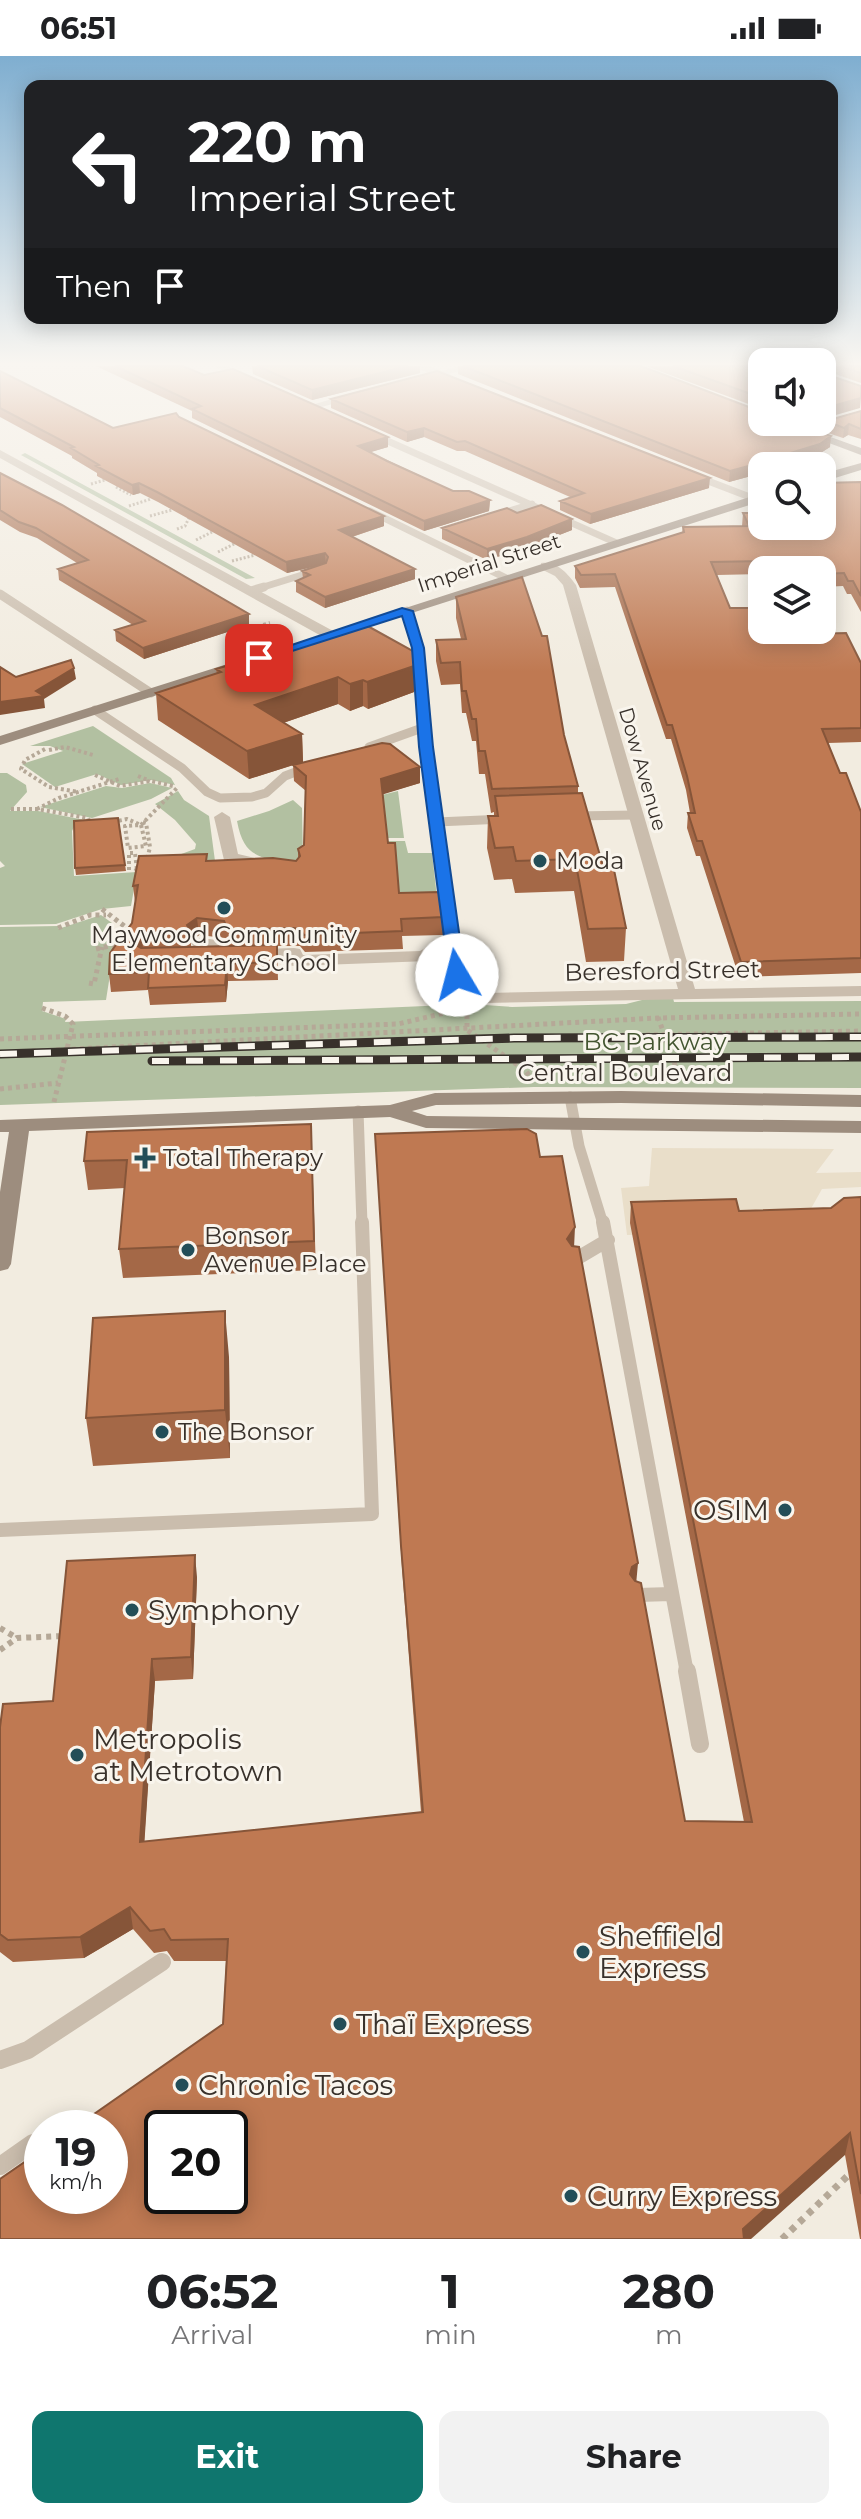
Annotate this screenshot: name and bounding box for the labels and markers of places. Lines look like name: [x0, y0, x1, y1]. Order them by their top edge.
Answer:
pin: [225, 624, 293, 692]
place label: Moda: [556, 846, 624, 875]
marker: Moda: [531, 852, 549, 870]
marker: Maywood Community Elementary School: [215, 899, 233, 917]
place label: Maywood Community Elementary School: [91, 920, 357, 977]
place label: Total Therapy: [163, 1143, 323, 1172]
marker: Total Therapy: [134, 1147, 156, 1169]
place label: Bonsor Avenue Place: [204, 1221, 367, 1278]
marker: Bonsor Avenue Place: [179, 1241, 197, 1259]
place label: The Bonsor: [178, 1417, 315, 1446]
marker: The Bonsor: [153, 1423, 171, 1441]
place label: OSIM: [693, 1493, 769, 1527]
marker: OSIM: [776, 1501, 794, 1519]
place label: Symphony: [148, 1593, 300, 1627]
marker: Symphony: [123, 1601, 141, 1619]
place label: Metropolis at Metrotown: [93, 1722, 283, 1788]
marker: Metropolis at Metrotown: [68, 1746, 86, 1764]
place label: Sheffield Express: [599, 1919, 722, 1985]
marker: Sheffield Express: [574, 1943, 592, 1961]
place label: Thaï Express: [356, 2007, 530, 2041]
marker: Thaï Express: [331, 2015, 349, 2033]
place label: Chronic Tacos: [198, 2068, 393, 2102]
marker: Chronic Tacos: [173, 2076, 191, 2094]
place label: Curry Express: [587, 2179, 777, 2213]
marker: Curry Express: [562, 2187, 580, 2205]

